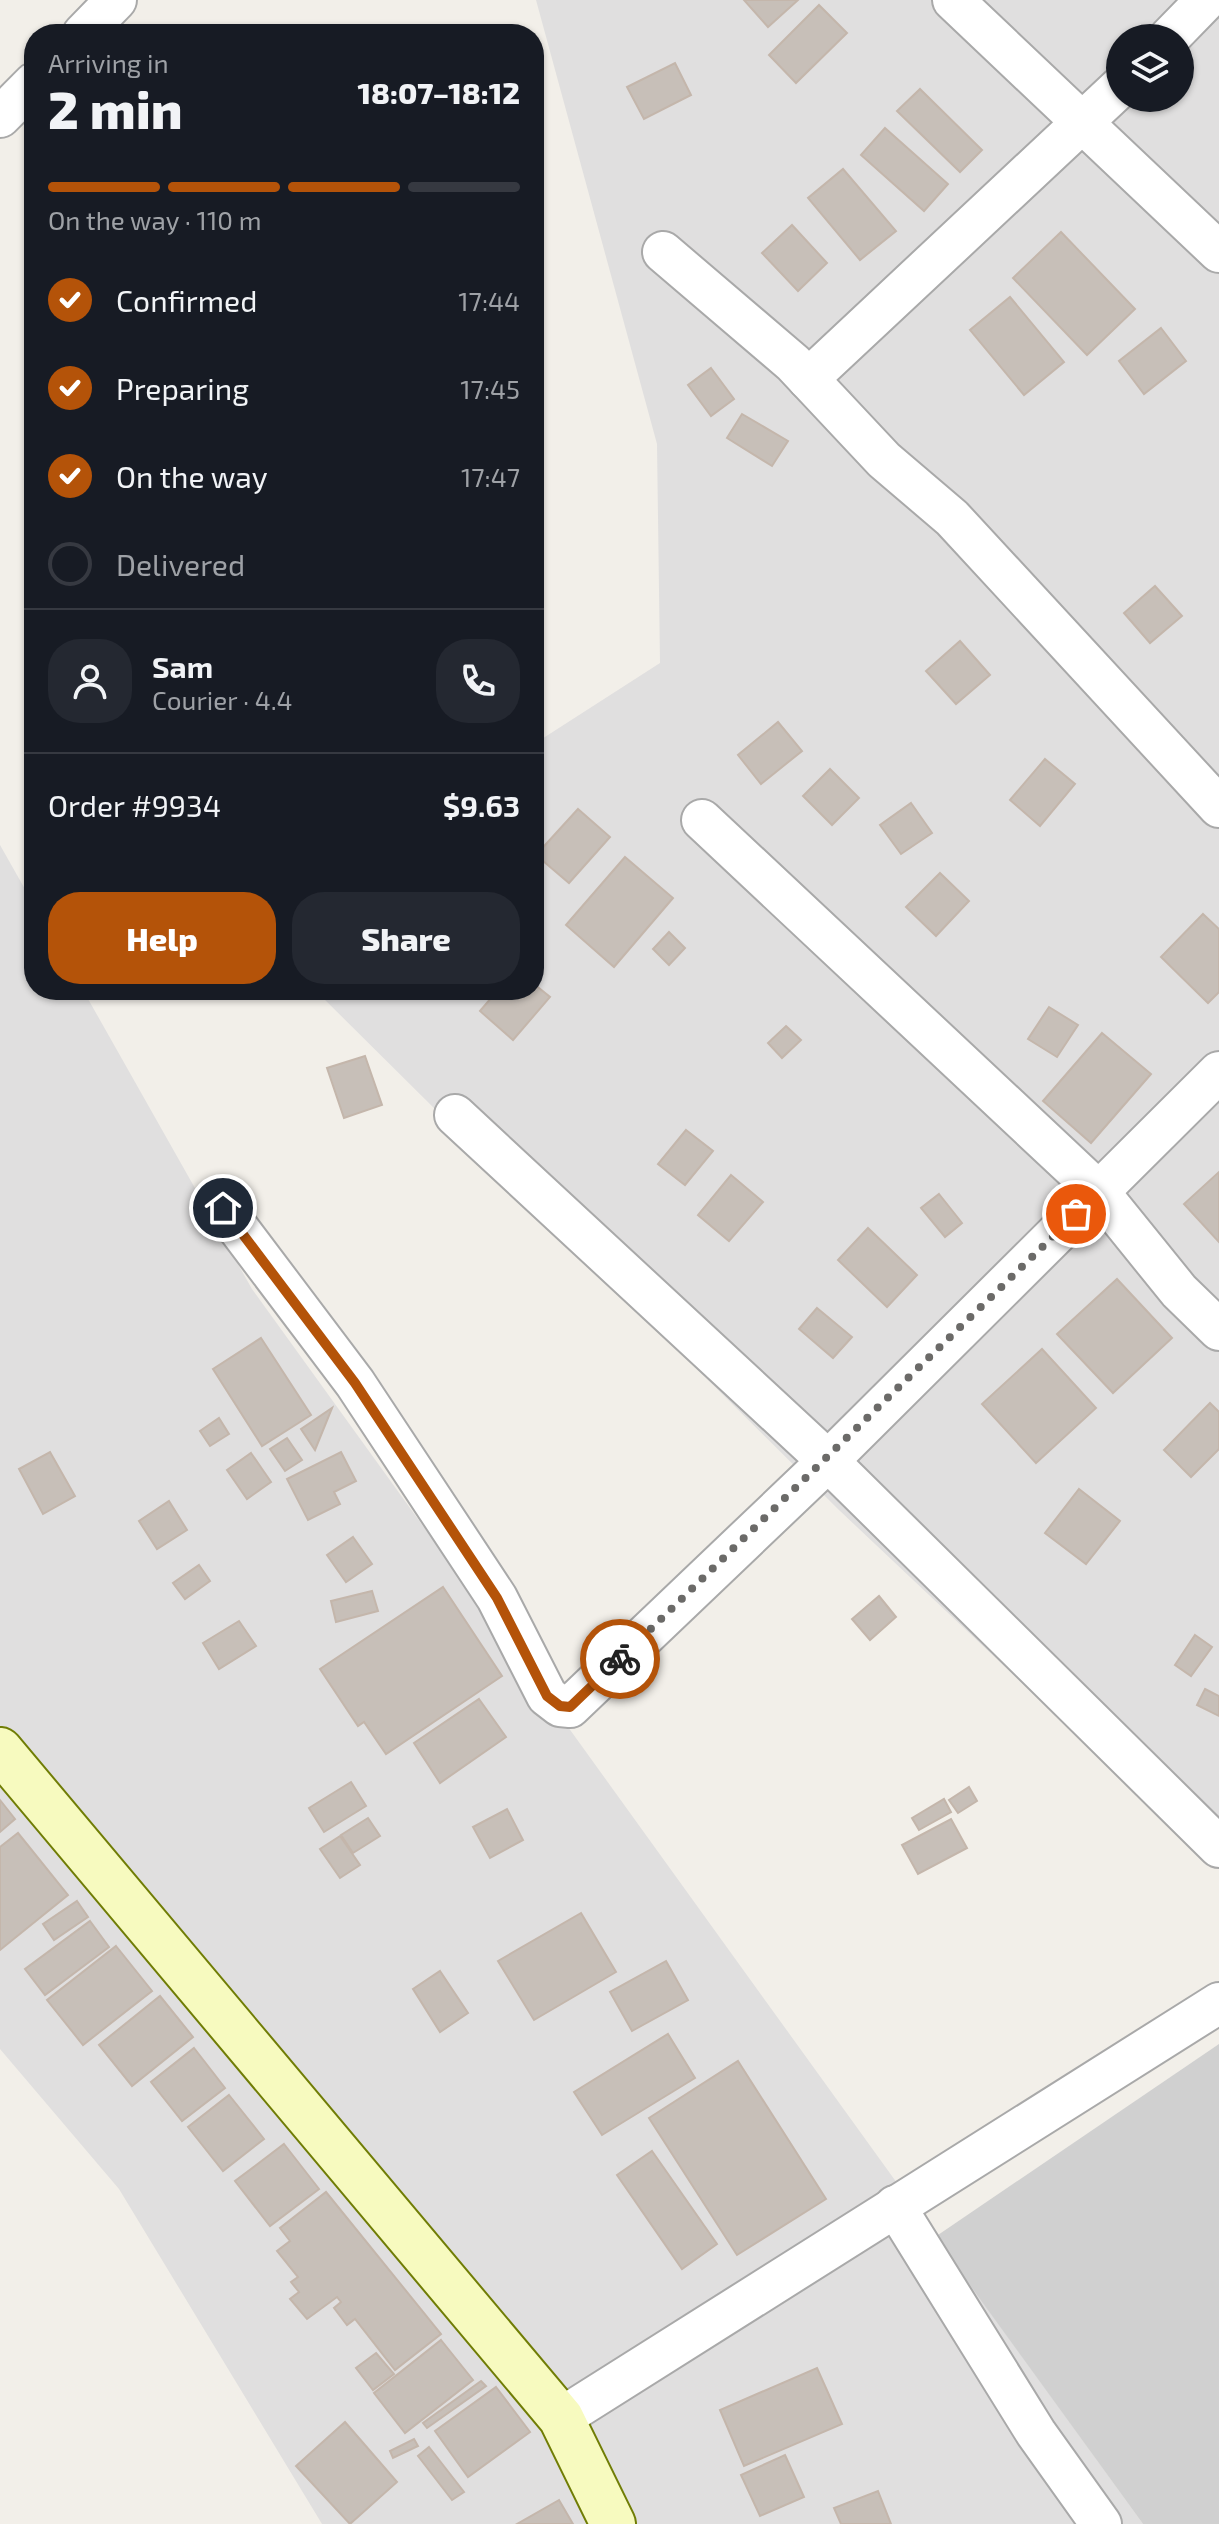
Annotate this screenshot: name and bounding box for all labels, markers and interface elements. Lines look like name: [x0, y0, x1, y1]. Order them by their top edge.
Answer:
map controls: [1106, 24, 1194, 112]
button: layers: [1106, 24, 1194, 112]
text: Arriving in: [48, 47, 169, 78]
text: 18:07–18:12: [357, 74, 520, 110]
text: 2 min: [48, 77, 183, 139]
text: On the way · 110 m: [48, 204, 262, 235]
icon: check: [48, 278, 92, 322]
text: Confirmed: [116, 282, 257, 318]
text: 17:44: [458, 285, 520, 316]
icon: check: [48, 366, 92, 410]
text: Preparing: [116, 370, 249, 406]
text: 17:45: [460, 373, 520, 404]
icon: check: [48, 454, 92, 498]
text: On the way: [116, 458, 268, 494]
text: 17:47: [461, 461, 520, 492]
text: Delivered: [116, 546, 245, 582]
button: person: [48, 639, 132, 723]
button: phone: [436, 639, 520, 723]
text: Sam: [152, 648, 213, 684]
text: Courier · 4.4: [152, 684, 293, 715]
text: Order #9934: [48, 787, 221, 823]
text: $9.63: [443, 787, 520, 823]
button: Help: [48, 892, 276, 984]
button: Share: [292, 892, 520, 984]
pin: [189, 1174, 257, 1242]
pin: [1042, 1180, 1110, 1248]
icon: home: [201, 1186, 245, 1230]
icon: bag: [1054, 1192, 1098, 1236]
courier: [580, 1619, 660, 1699]
icon: bike: [598, 1637, 642, 1681]

